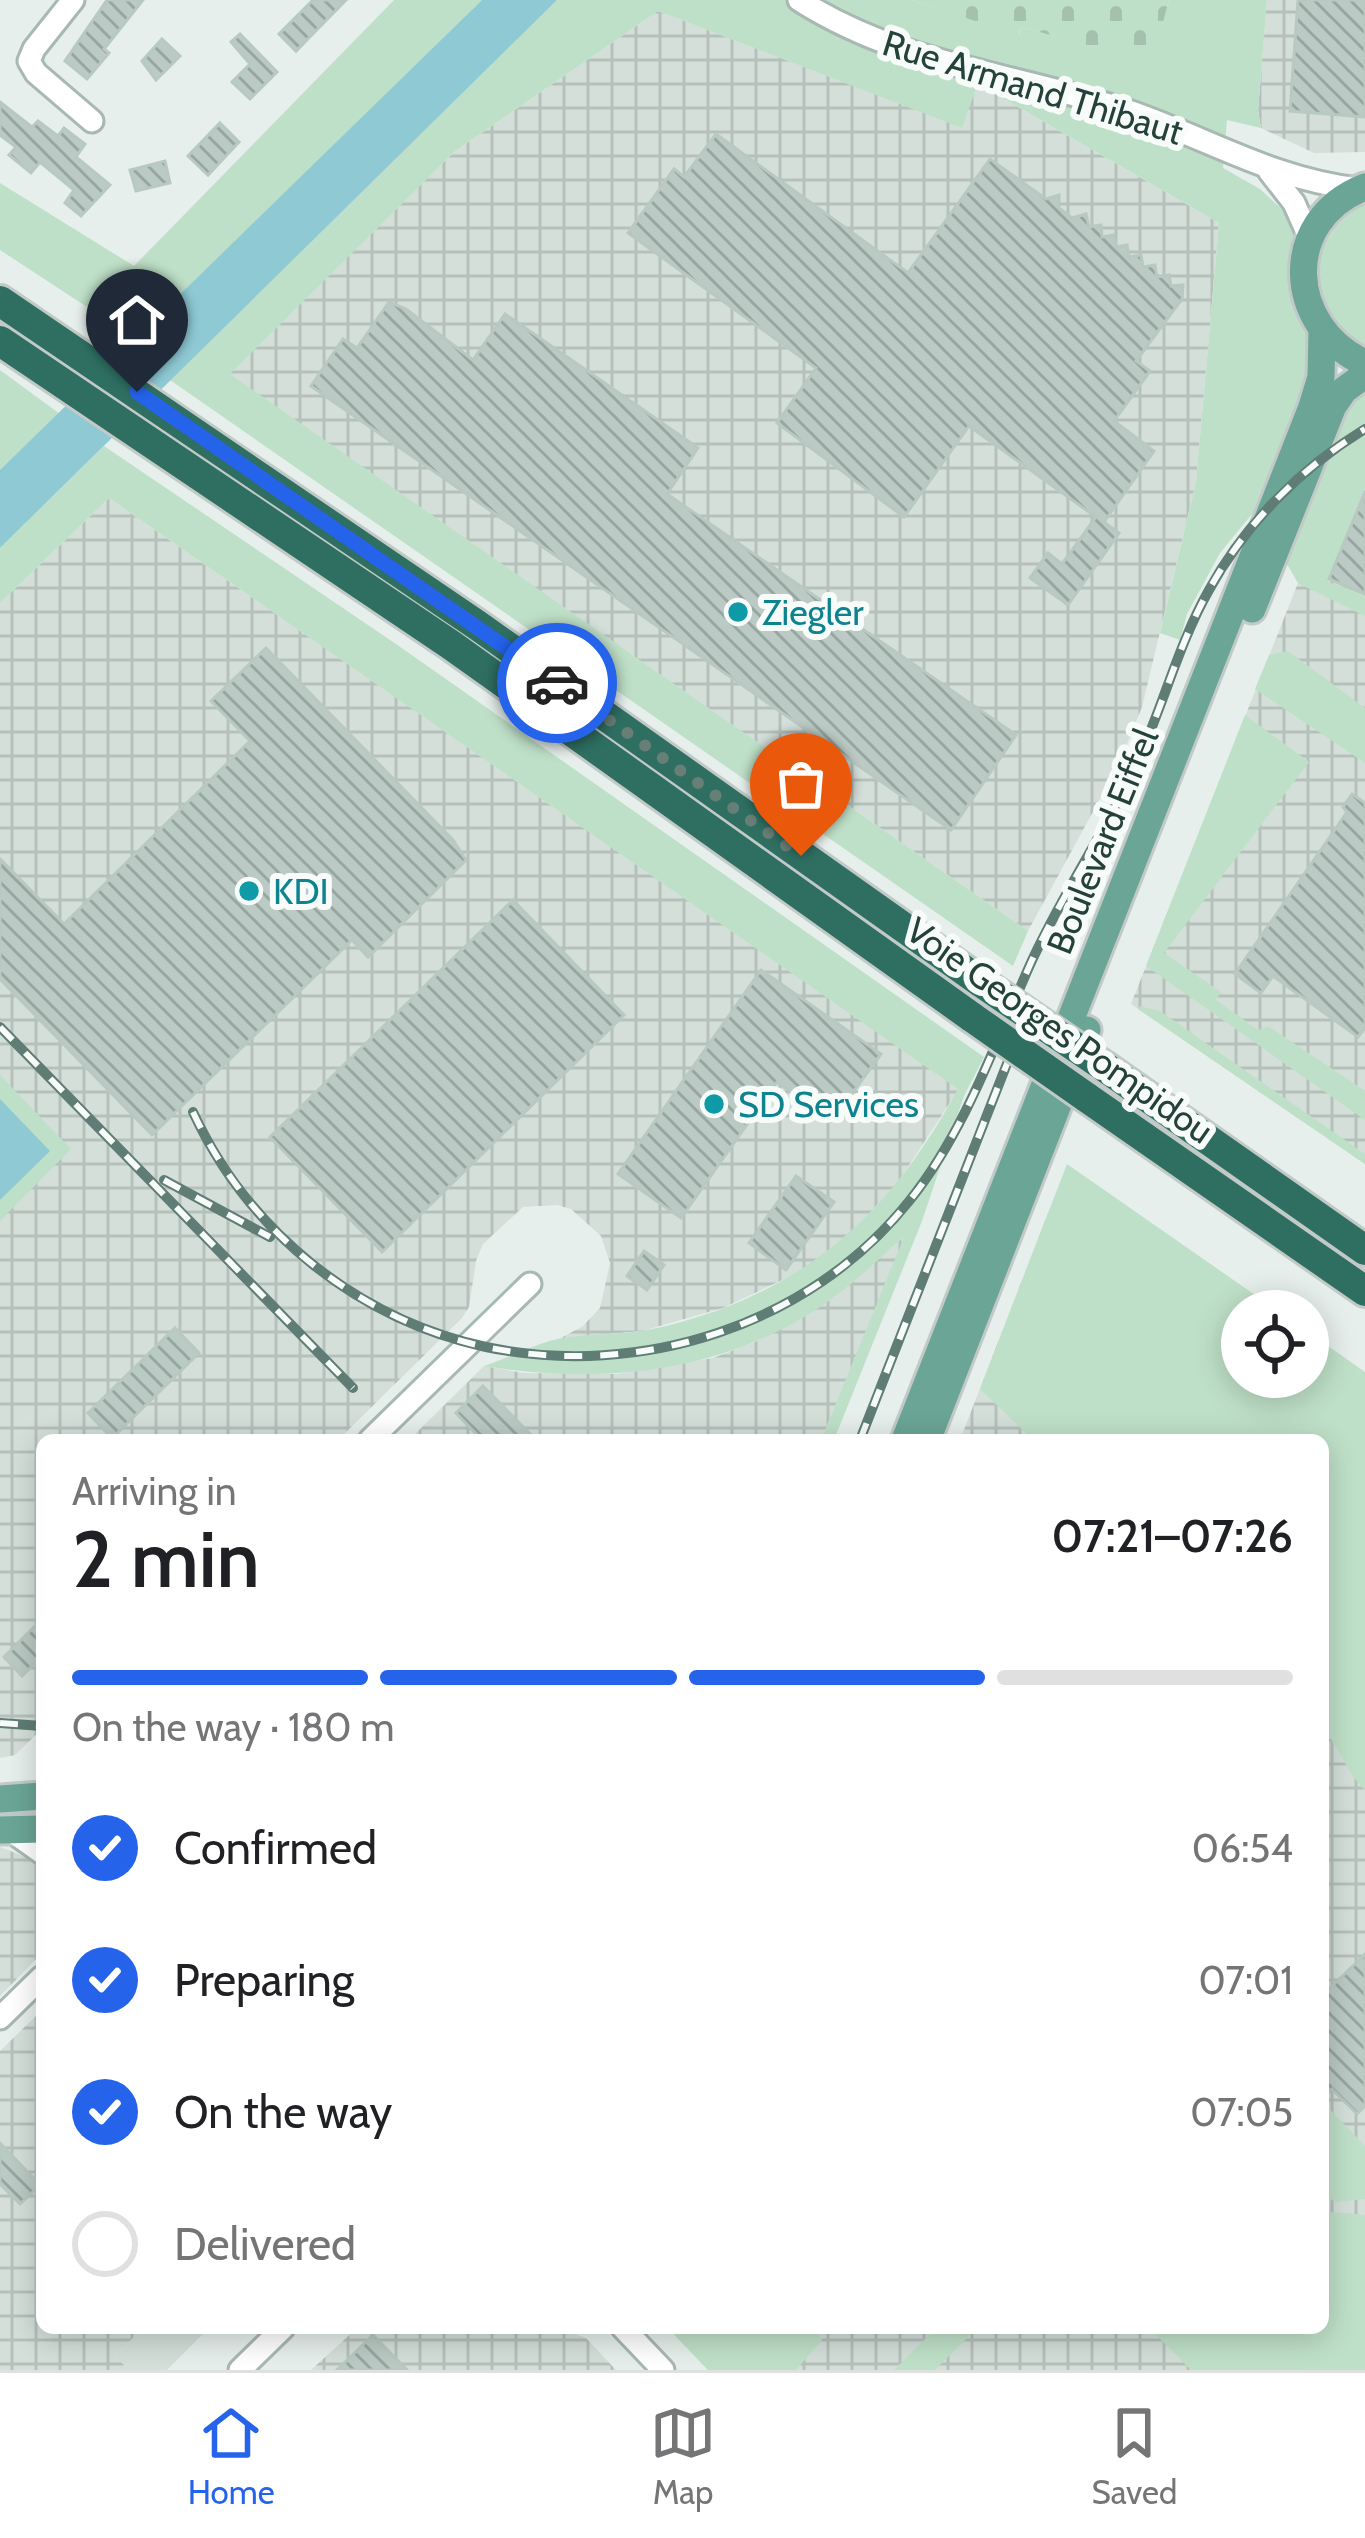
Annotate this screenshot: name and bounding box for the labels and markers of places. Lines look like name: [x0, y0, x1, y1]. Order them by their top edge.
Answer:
pin: [86, 269, 188, 392]
place label: Ziegler: [762, 590, 864, 634]
marker: Ziegler: [725, 599, 751, 625]
pin: [750, 733, 852, 856]
place label: KDI: [273, 869, 329, 913]
marker: KDI: [236, 878, 262, 904]
place label: SD Services: [738, 1082, 919, 1126]
marker: SD Services: [701, 1091, 727, 1117]

